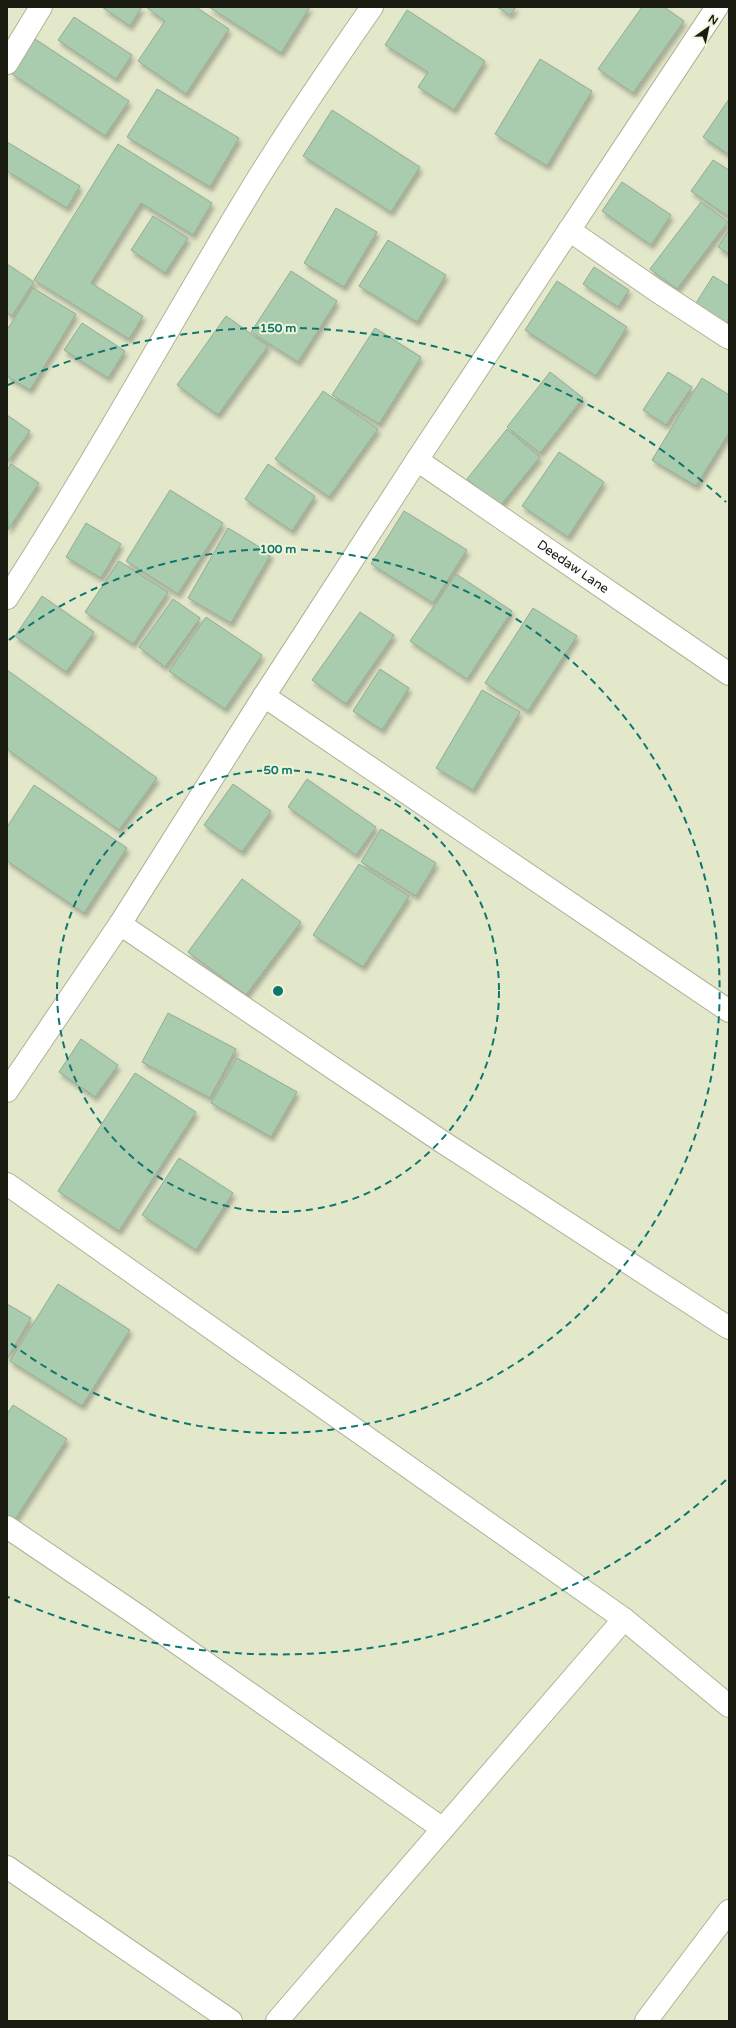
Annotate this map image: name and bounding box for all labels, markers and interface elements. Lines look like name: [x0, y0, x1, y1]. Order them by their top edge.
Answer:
north arrow: [688, 8, 728, 48]
text: N: [706, 12, 720, 28]
text: 150 m: [260, 321, 296, 335]
street label: Deedaw Lane: [534, 537, 612, 597]
text: 100 m: [260, 542, 296, 556]
text: 50 m: [263, 763, 293, 777]
centre of rings: [271, 984, 285, 998]

